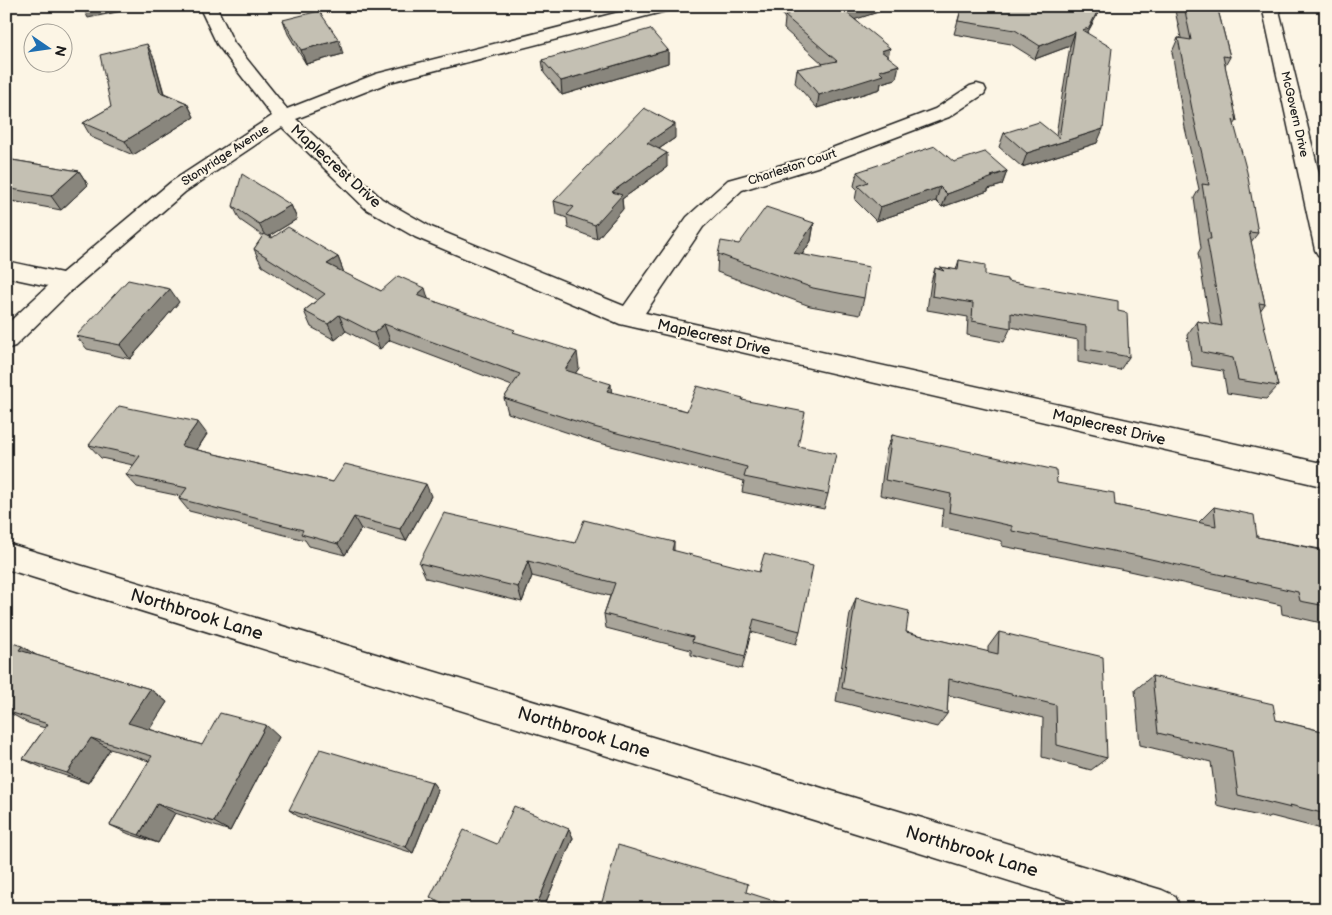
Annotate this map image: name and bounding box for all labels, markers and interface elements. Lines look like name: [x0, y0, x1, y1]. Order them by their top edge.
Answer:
north arrow: [22, 22, 72, 72]
text: N: [51, 44, 70, 58]
street label: McGovern Drive: [1277, 70, 1312, 159]
street label: Maplecrest Drive: [286, 121, 385, 212]
street label: Stonyridge Avenue: [179, 122, 272, 189]
street label: Charleston Court: [746, 146, 839, 189]
street label: Maplecrest Drive: [655, 315, 772, 360]
street label: Maplecrest Drive: [1050, 405, 1167, 450]
street label: Northbrook Lane: [128, 584, 266, 645]
street label: Northbrook Lane: [515, 702, 653, 763]
street label: Northbrook Lane: [903, 821, 1041, 882]

